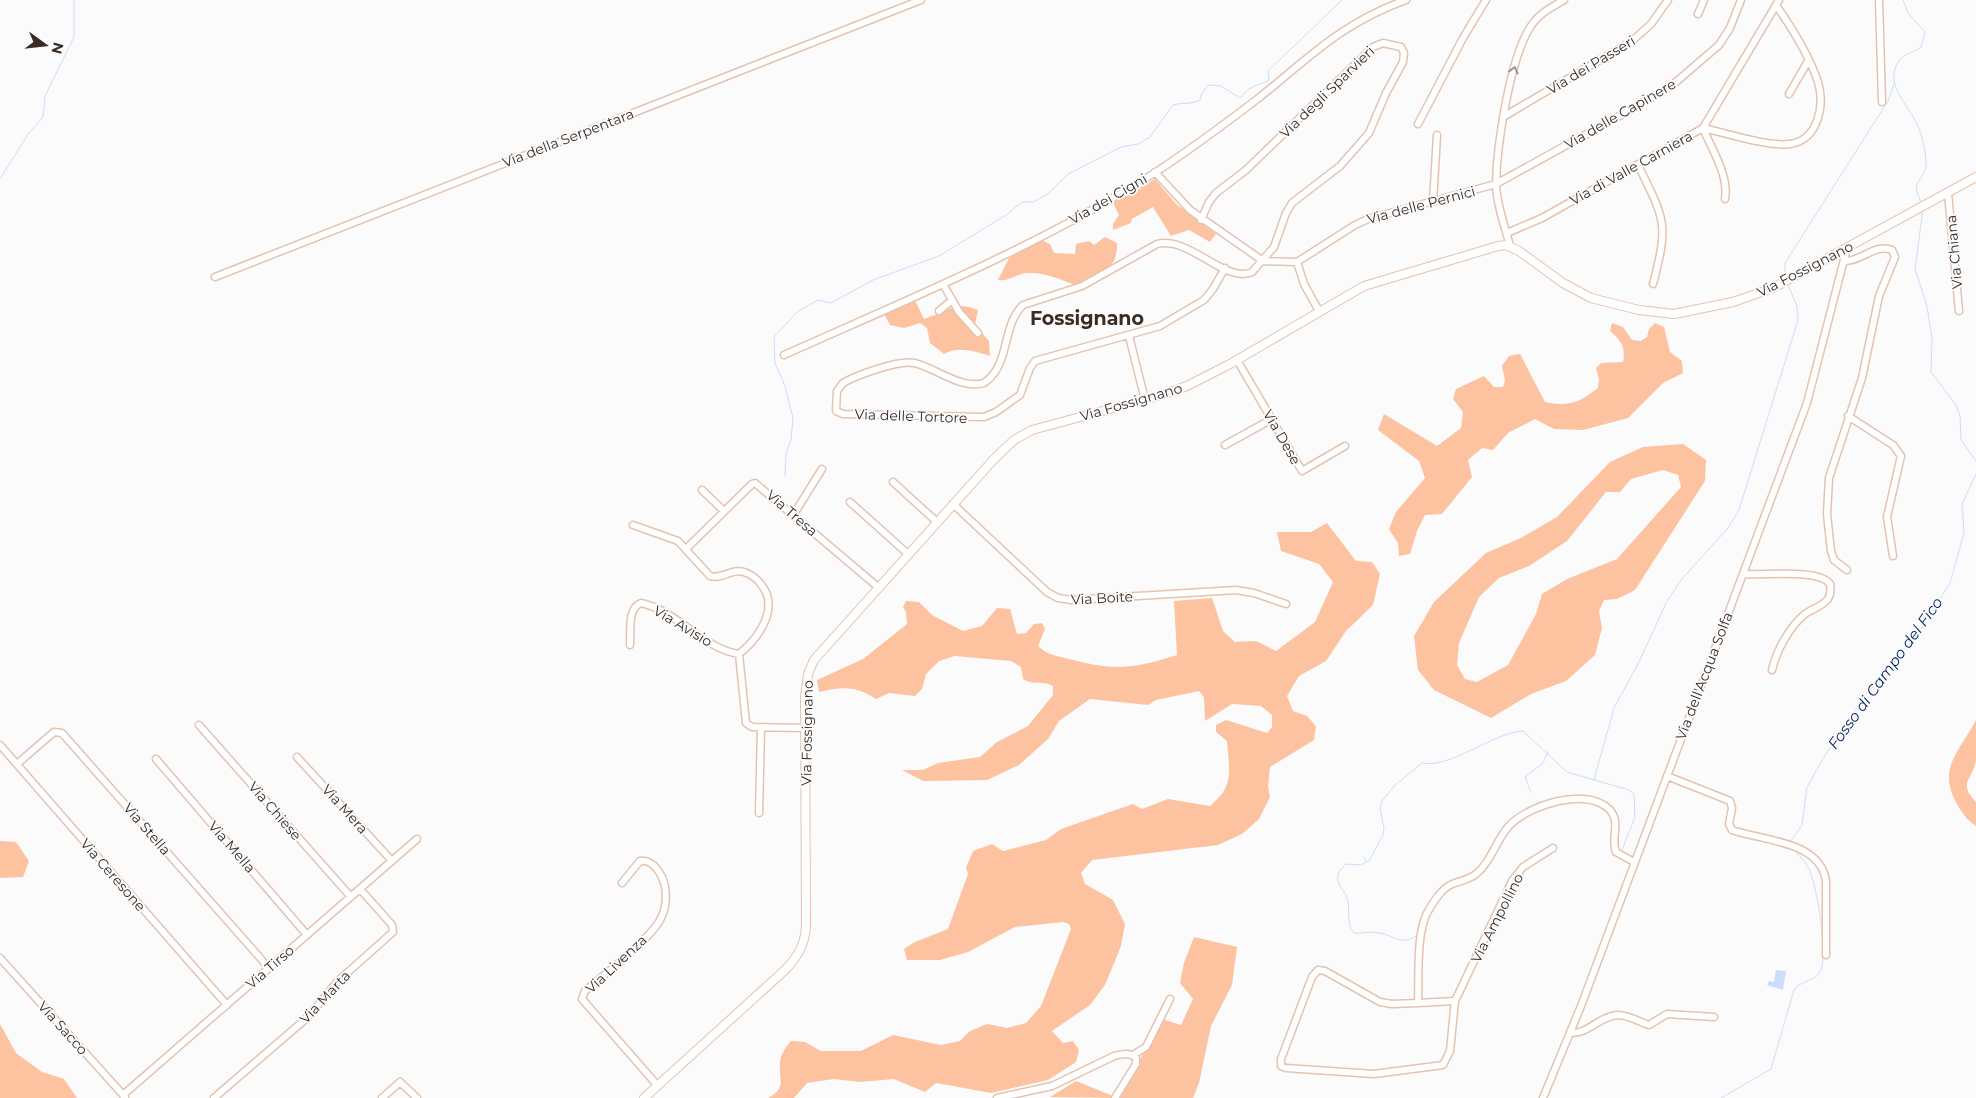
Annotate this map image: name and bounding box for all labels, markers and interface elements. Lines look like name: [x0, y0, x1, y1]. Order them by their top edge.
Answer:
north arrow: [20, 20, 70, 70]
street label: Via dei Passeri: [1543, 32, 1639, 98]
text: N: [47, 41, 68, 56]
street label: Via degli Sparvieri: [1276, 42, 1378, 142]
one-way arrow: [1508, 66, 1519, 74]
street label: Via delle Capinere: [1561, 75, 1679, 153]
street label: Via della Serpentara: [500, 105, 636, 171]
street label: Via di Valle Carniera: [1566, 127, 1696, 209]
street label: Via dei Cigni: [1066, 169, 1150, 229]
street label: Via delle Pernici: [1365, 182, 1477, 228]
street label: Via Chiana: [1942, 214, 1966, 290]
street label: Via Fossignano: [1754, 237, 1856, 301]
district label: Fossignano: [1030, 307, 1144, 330]
street label: Via Fossignano: [1078, 379, 1184, 425]
street label: Via delle Tortore: [854, 405, 968, 427]
street label: Via Dese: [1259, 406, 1305, 468]
street label: Via Tresa: [763, 486, 821, 540]
street label: Via Boite: [1071, 587, 1133, 609]
water label: Fosso di Campo del Fico: [1823, 593, 1947, 753]
street label: Via Avisio: [650, 601, 716, 651]
street label: Via dell'Acqua Solfa: [1671, 610, 1737, 742]
street label: Via Fossignano: [797, 680, 817, 786]
street label: Via Chiese: [245, 778, 305, 844]
street label: Via Mera: [318, 781, 372, 837]
street label: Via Stella: [119, 799, 175, 859]
street label: Via Mella: [205, 817, 259, 877]
street label: Via Ceresone: [76, 835, 150, 915]
street label: Via Ampollino: [1467, 870, 1527, 966]
street label: Via Livenza: [581, 931, 651, 997]
street label: Via Tirso: [242, 941, 298, 993]
street label: Via Marta: [296, 967, 354, 1027]
street label: Via Sacco: [34, 997, 92, 1059]

